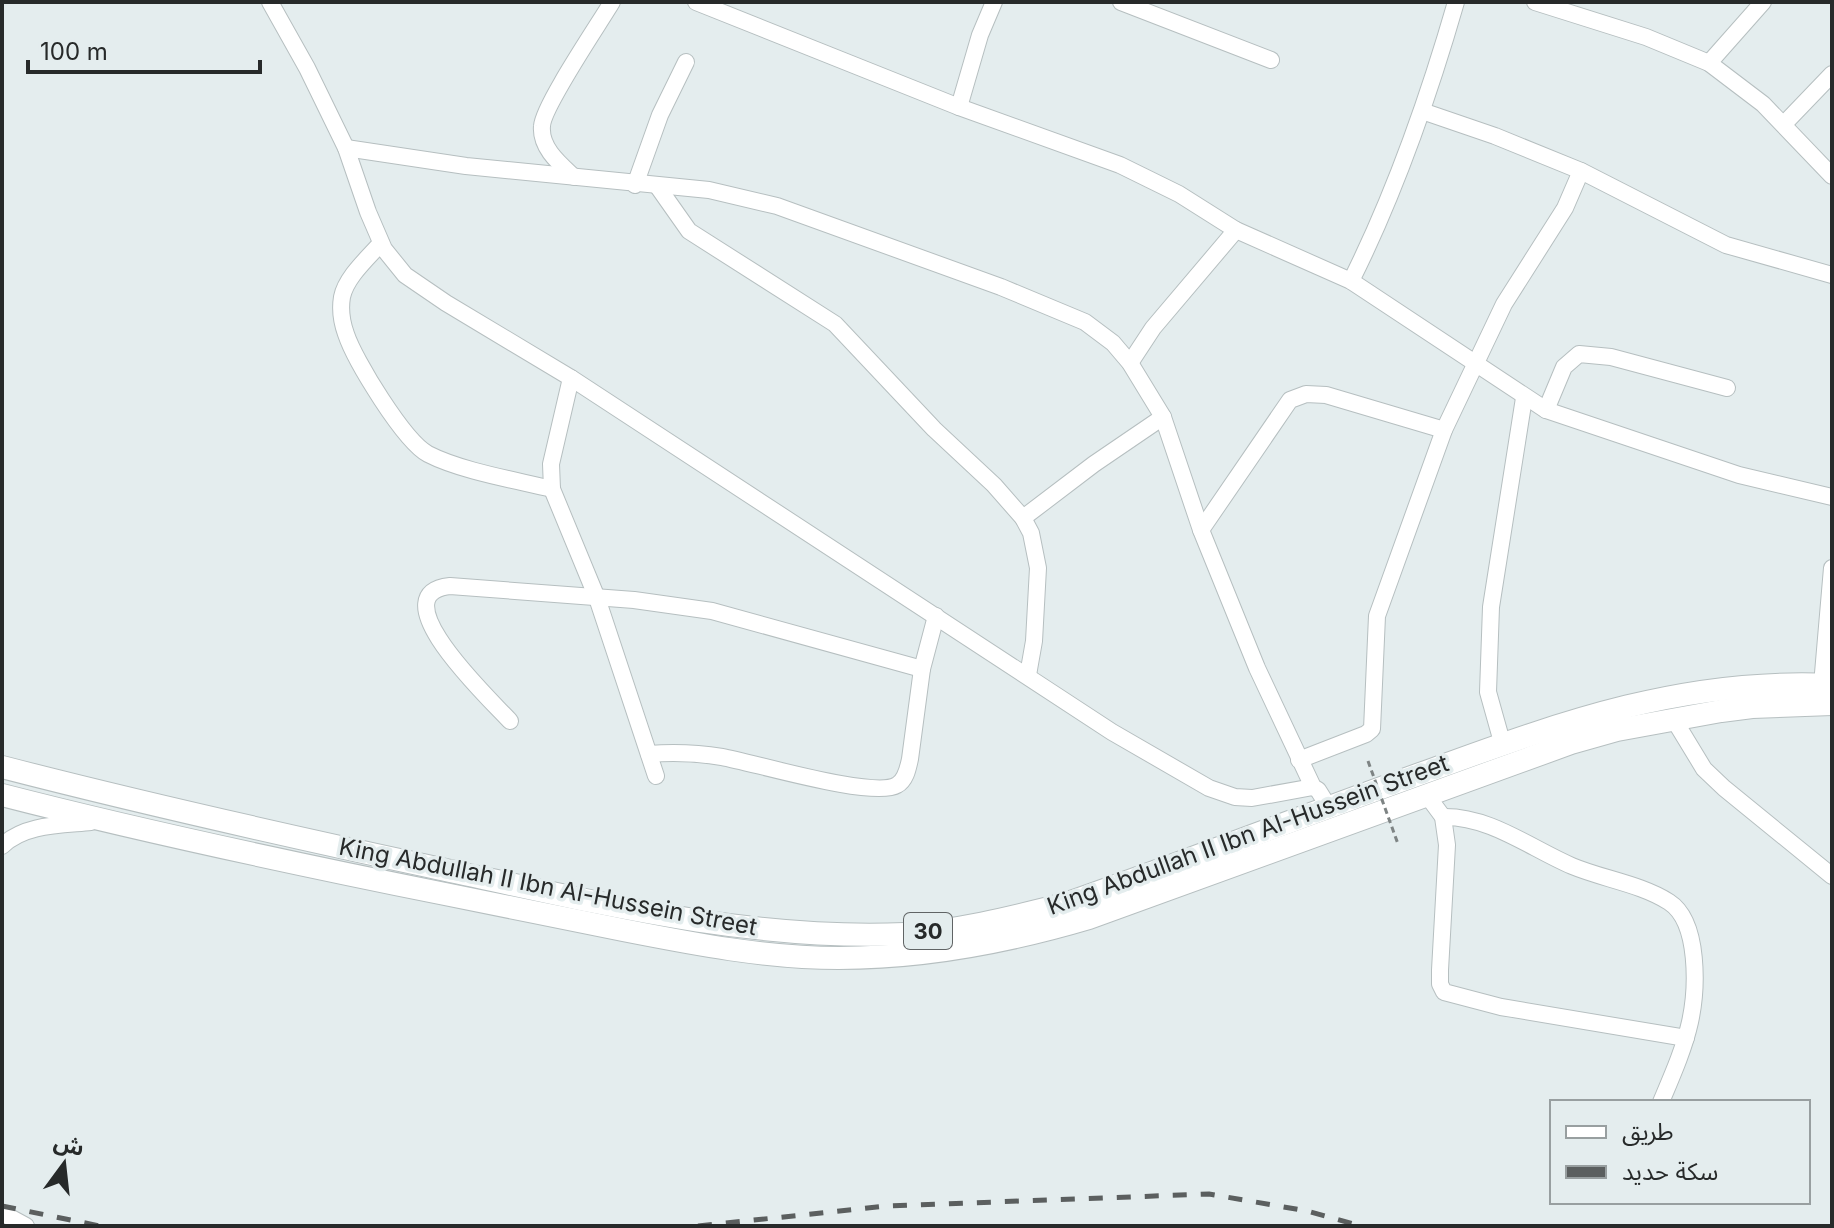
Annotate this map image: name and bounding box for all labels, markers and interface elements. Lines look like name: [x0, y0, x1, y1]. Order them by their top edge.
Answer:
scale bar: [28, 24, 260, 74]
text: 100 m: [40, 37, 108, 66]
street label: King Abdullah II Ibn Al-Hussein Street: [1043, 748, 1453, 921]
street label: King Abdullah II Ibn Al-Hussein Street: [337, 832, 760, 941]
road number: 30: [904, 913, 952, 949]
legend: [1550, 1100, 1810, 1204]
text: طريق: [1622, 1117, 1674, 1147]
north arrow: [24, 1124, 104, 1204]
text: ش: [51, 1128, 87, 1161]
text: سكة حديد: [1622, 1157, 1718, 1186]

